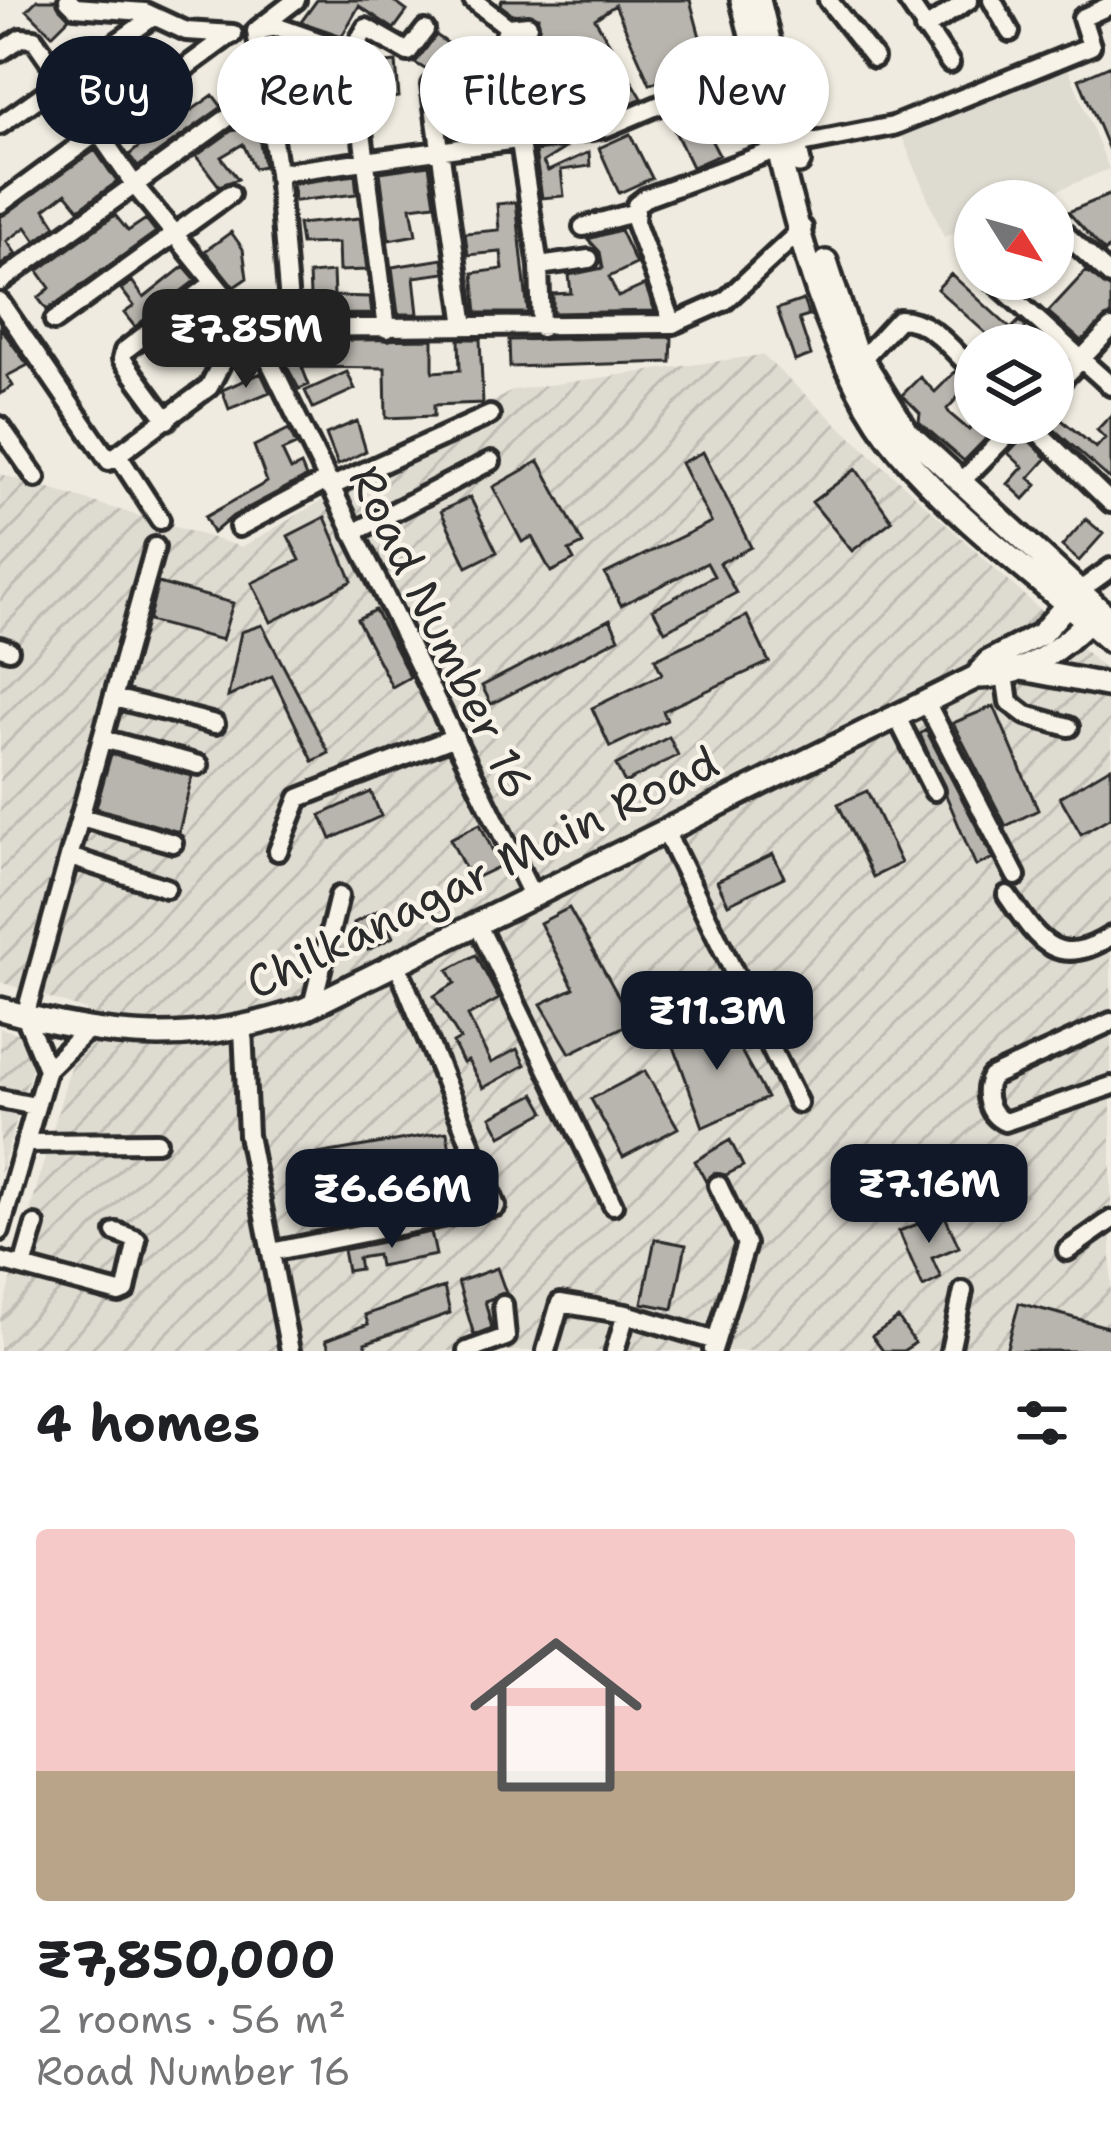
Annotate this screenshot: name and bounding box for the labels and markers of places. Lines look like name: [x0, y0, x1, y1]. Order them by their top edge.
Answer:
pin: ₹7.85M: [148, 289, 344, 391]
pin: ₹11.3M: [619, 971, 815, 1073]
pin: ₹7.16M: [831, 1144, 1027, 1246]
pin: ₹6.66M: [294, 1149, 490, 1251]

